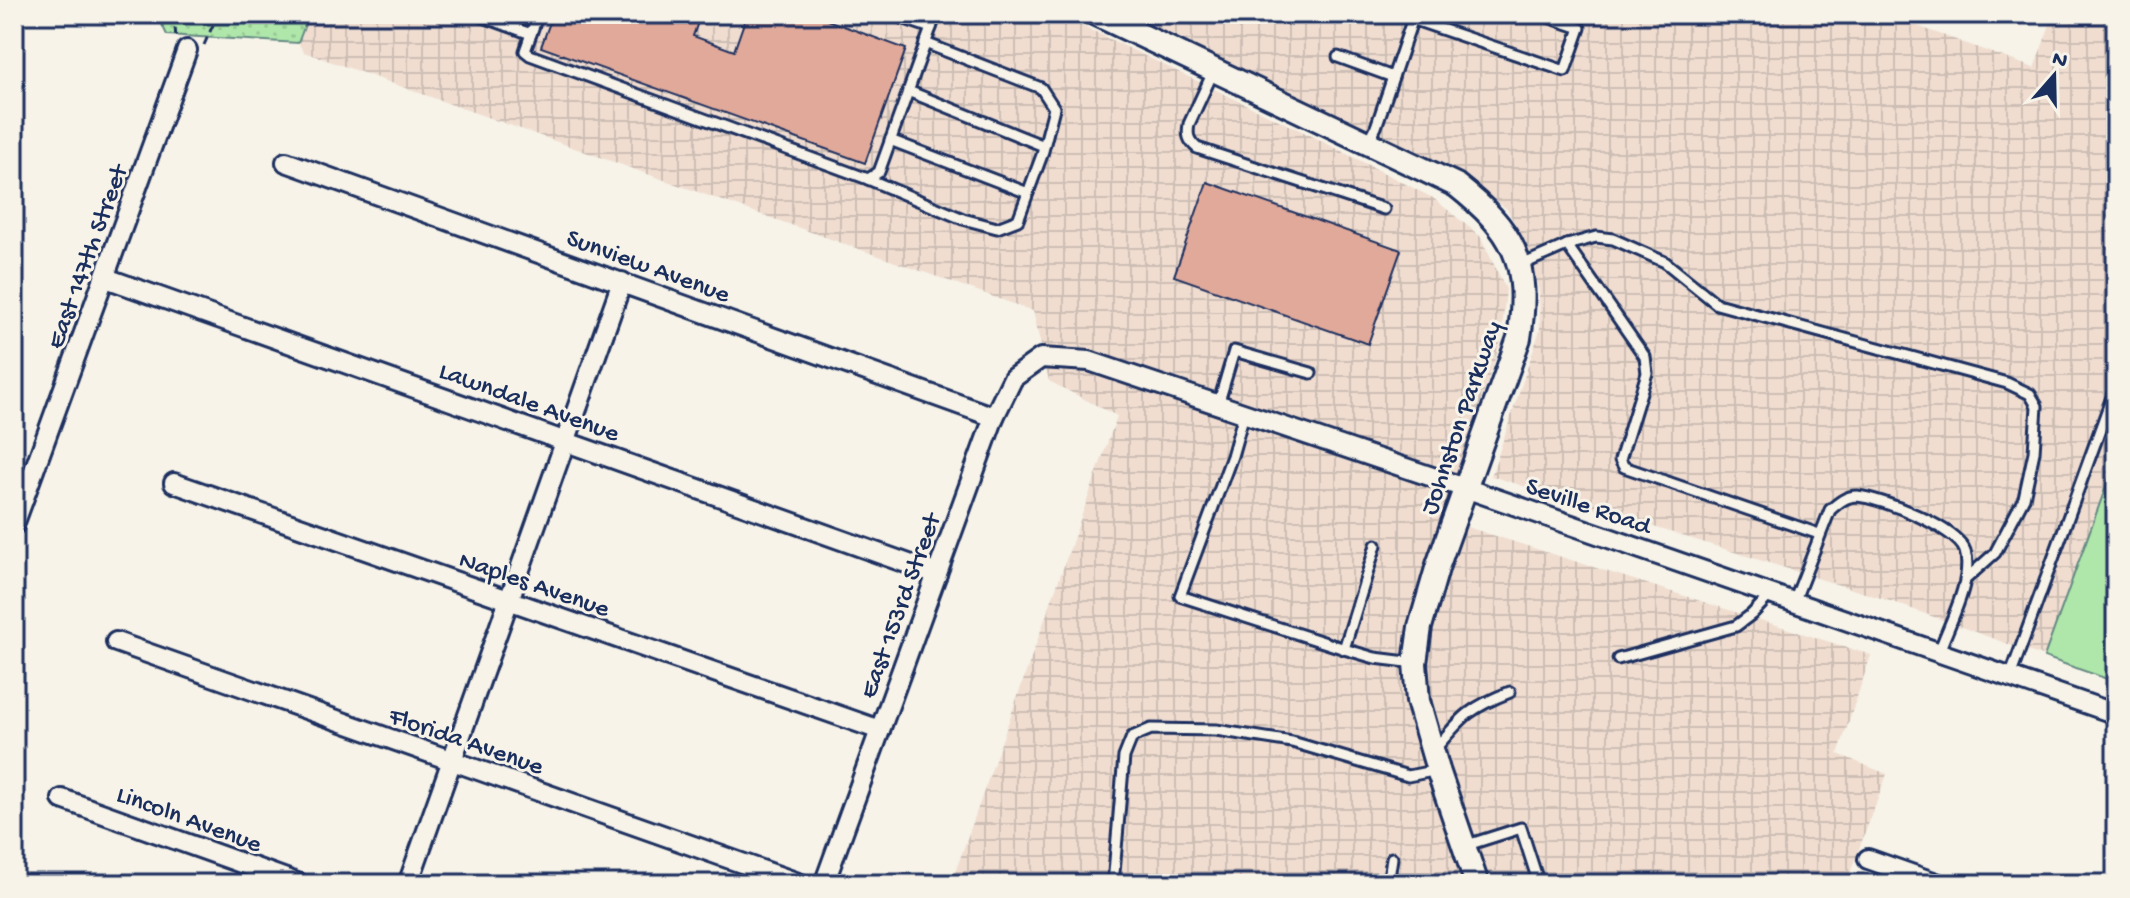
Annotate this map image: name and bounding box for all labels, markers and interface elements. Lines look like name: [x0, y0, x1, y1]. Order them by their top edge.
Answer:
north arrow: [2014, 36, 2094, 116]
text: N: [2048, 46, 2071, 76]
street label: East 147th Street: [42, 159, 138, 354]
street label: Sunview Avenue: [562, 224, 734, 312]
street label: Johnston Parkway: [1416, 317, 1511, 519]
street label: Lawndale Avenue: [434, 357, 623, 451]
street label: Seville Road: [1521, 472, 1656, 545]
street label: East 153rd Street: [854, 508, 951, 703]
street label: Naples Avenue: [454, 546, 613, 627]
street label: Florida Avenue: [383, 702, 547, 784]
street label: Lincoln Avenue: [112, 781, 266, 862]

